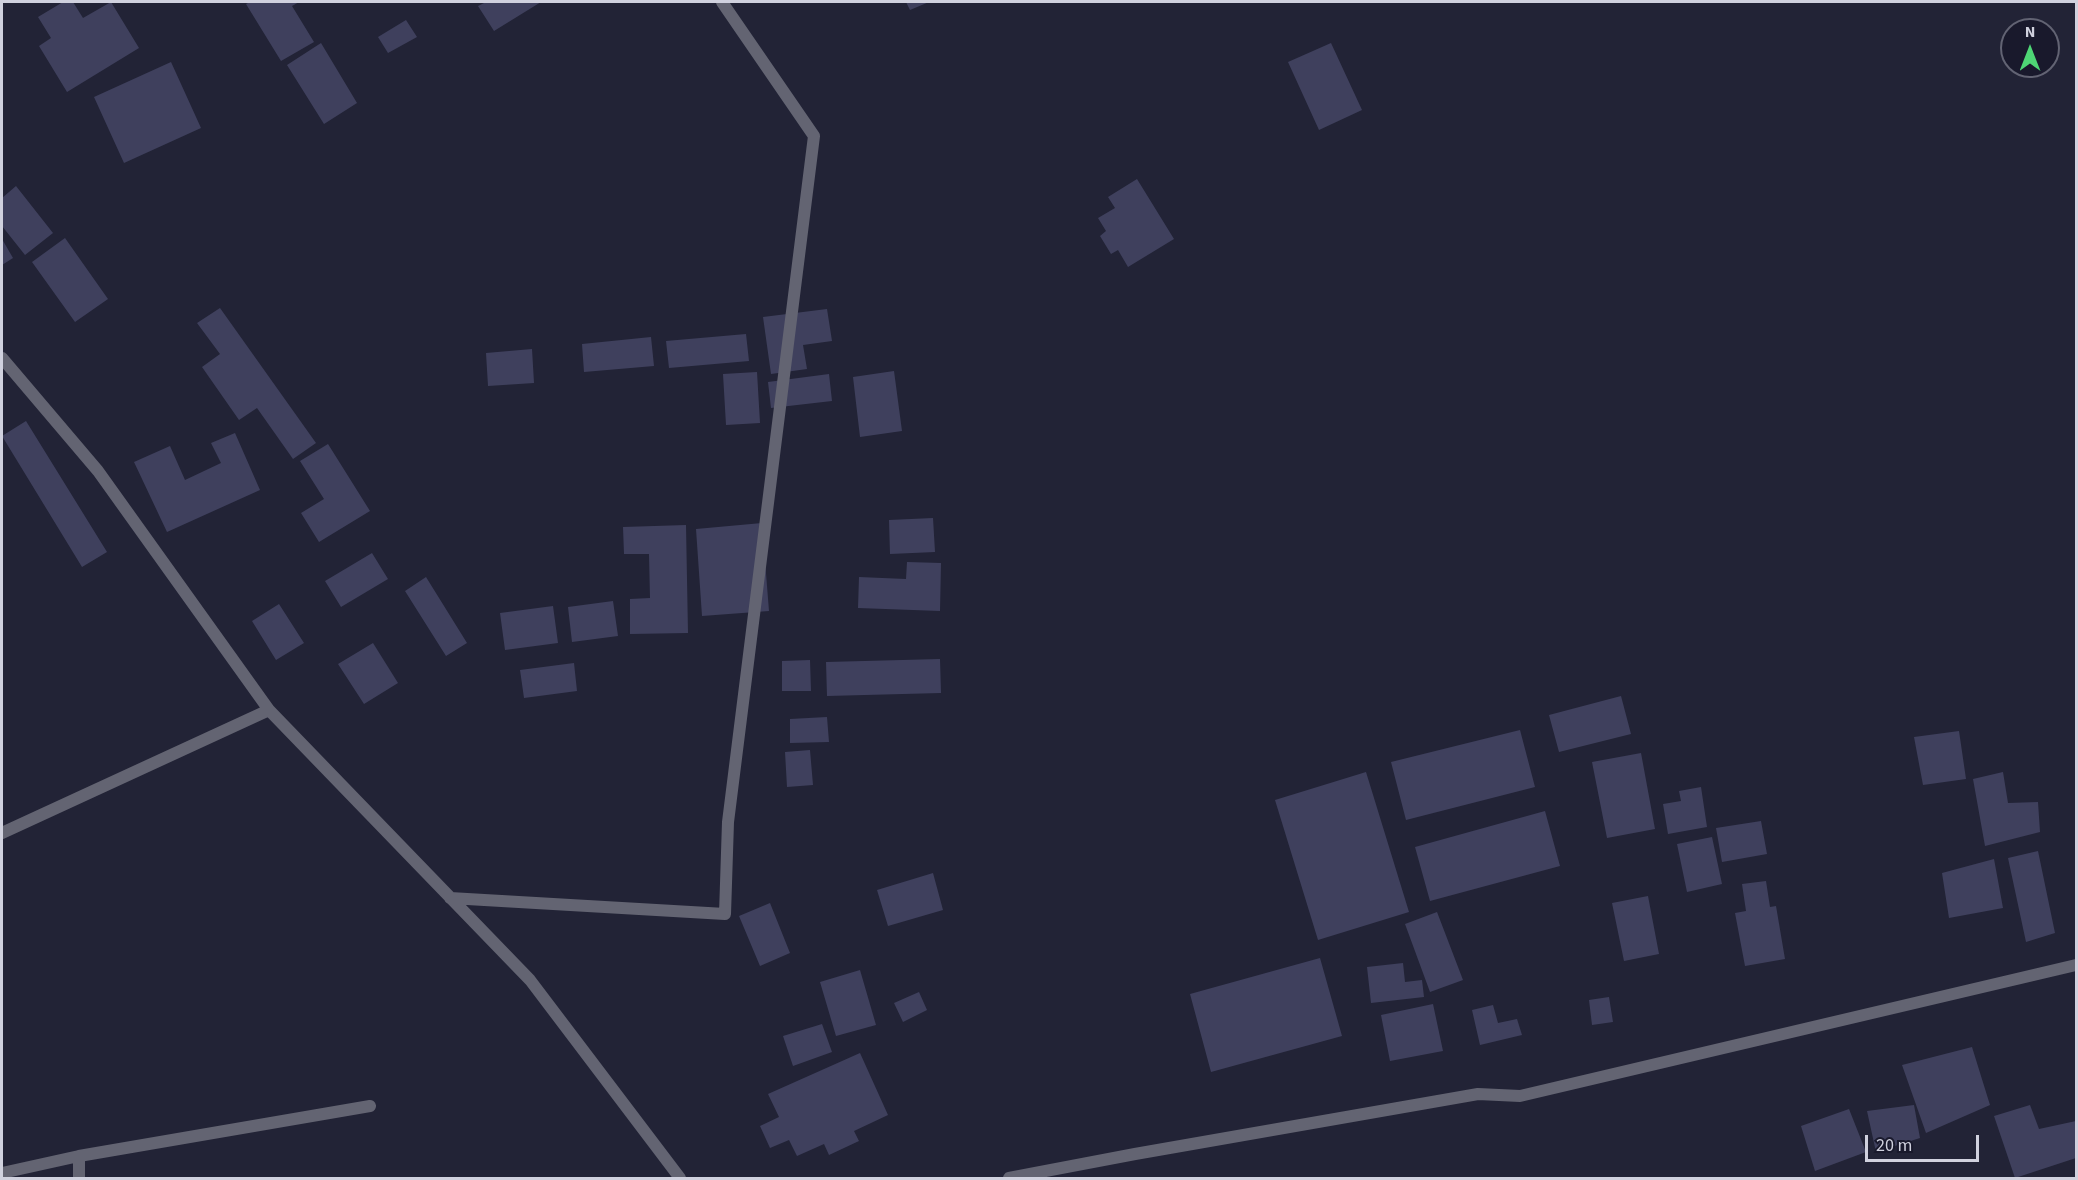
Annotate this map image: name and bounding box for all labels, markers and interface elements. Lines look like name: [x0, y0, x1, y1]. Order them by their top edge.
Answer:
north arrow: [2000, 18, 2060, 78]
text: N: [2025, 21, 2035, 43]
scale bar: [1868, 1123, 1982, 1161]
text: 20 m: [1876, 1133, 1912, 1158]

